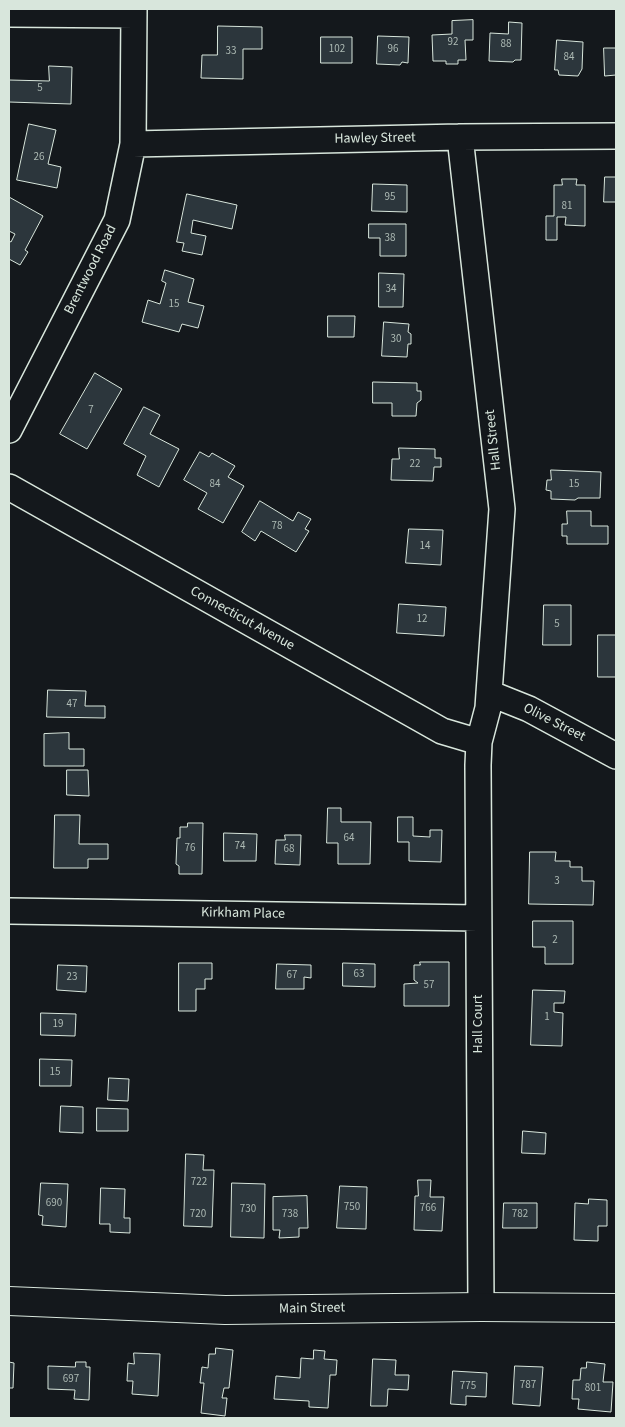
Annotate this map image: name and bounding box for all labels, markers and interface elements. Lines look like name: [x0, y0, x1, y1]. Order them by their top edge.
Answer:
house number: 92: [448, 36, 458, 50]
house number: 88: [501, 38, 511, 52]
house number: 102: [329, 43, 345, 57]
house number: 96: [388, 43, 398, 57]
house number: 33: [226, 45, 236, 59]
house number: 84: [564, 51, 574, 65]
house number: 5: [37, 82, 43, 96]
street label: Hawley Street: [334, 130, 416, 148]
house number: 26: [34, 151, 44, 165]
house number: 95: [385, 191, 395, 205]
house number: 81: [562, 200, 572, 214]
street label: Brentwood Road: [61, 222, 121, 318]
house number: 38: [385, 232, 395, 246]
house number: 34: [386, 283, 396, 297]
house number: 15: [169, 298, 179, 312]
house number: 30: [391, 333, 401, 347]
house number: 7: [88, 404, 94, 418]
street label: Hall Street: [482, 409, 506, 471]
house number: 22: [410, 458, 420, 472]
house number: 84: [210, 478, 220, 492]
house number: 15: [569, 478, 579, 492]
house number: 78: [272, 520, 282, 534]
house number: 14: [420, 540, 430, 554]
street label: Connecticut Avenue: [187, 583, 297, 655]
house number: 12: [417, 613, 427, 627]
house number: 5: [554, 618, 560, 632]
house number: 47: [67, 698, 77, 712]
street label: Olive Street: [520, 700, 588, 746]
house number: 64: [344, 832, 354, 846]
house number: 74: [235, 840, 245, 854]
house number: 76: [185, 842, 195, 856]
house number: 68: [284, 843, 294, 857]
house number: 3: [554, 875, 560, 889]
street label: Kirkham Place: [201, 905, 285, 923]
house number: 2: [552, 934, 558, 948]
house number: 63: [354, 968, 364, 982]
house number: 67: [287, 969, 297, 983]
house number: 23: [67, 971, 77, 985]
house number: 57: [424, 979, 434, 993]
street label: Hall Court: [471, 995, 487, 1053]
house number: 1: [544, 1011, 550, 1025]
house number: 19: [53, 1018, 63, 1032]
house number: 15: [50, 1066, 60, 1080]
house number: 722: [191, 1176, 207, 1190]
house number: 690: [46, 1197, 62, 1211]
house number: 750: [344, 1201, 360, 1215]
house number: 766: [420, 1202, 436, 1216]
house number: 730: [240, 1203, 256, 1217]
house number: 720: [190, 1208, 206, 1222]
house number: 738: [282, 1208, 298, 1222]
house number: 782: [512, 1208, 528, 1222]
street label: Main Street: [279, 1300, 345, 1318]
house number: 697: [63, 1373, 79, 1387]
house number: 787: [520, 1379, 536, 1393]
house number: 775: [460, 1380, 476, 1394]
house number: 801: [585, 1382, 601, 1396]

